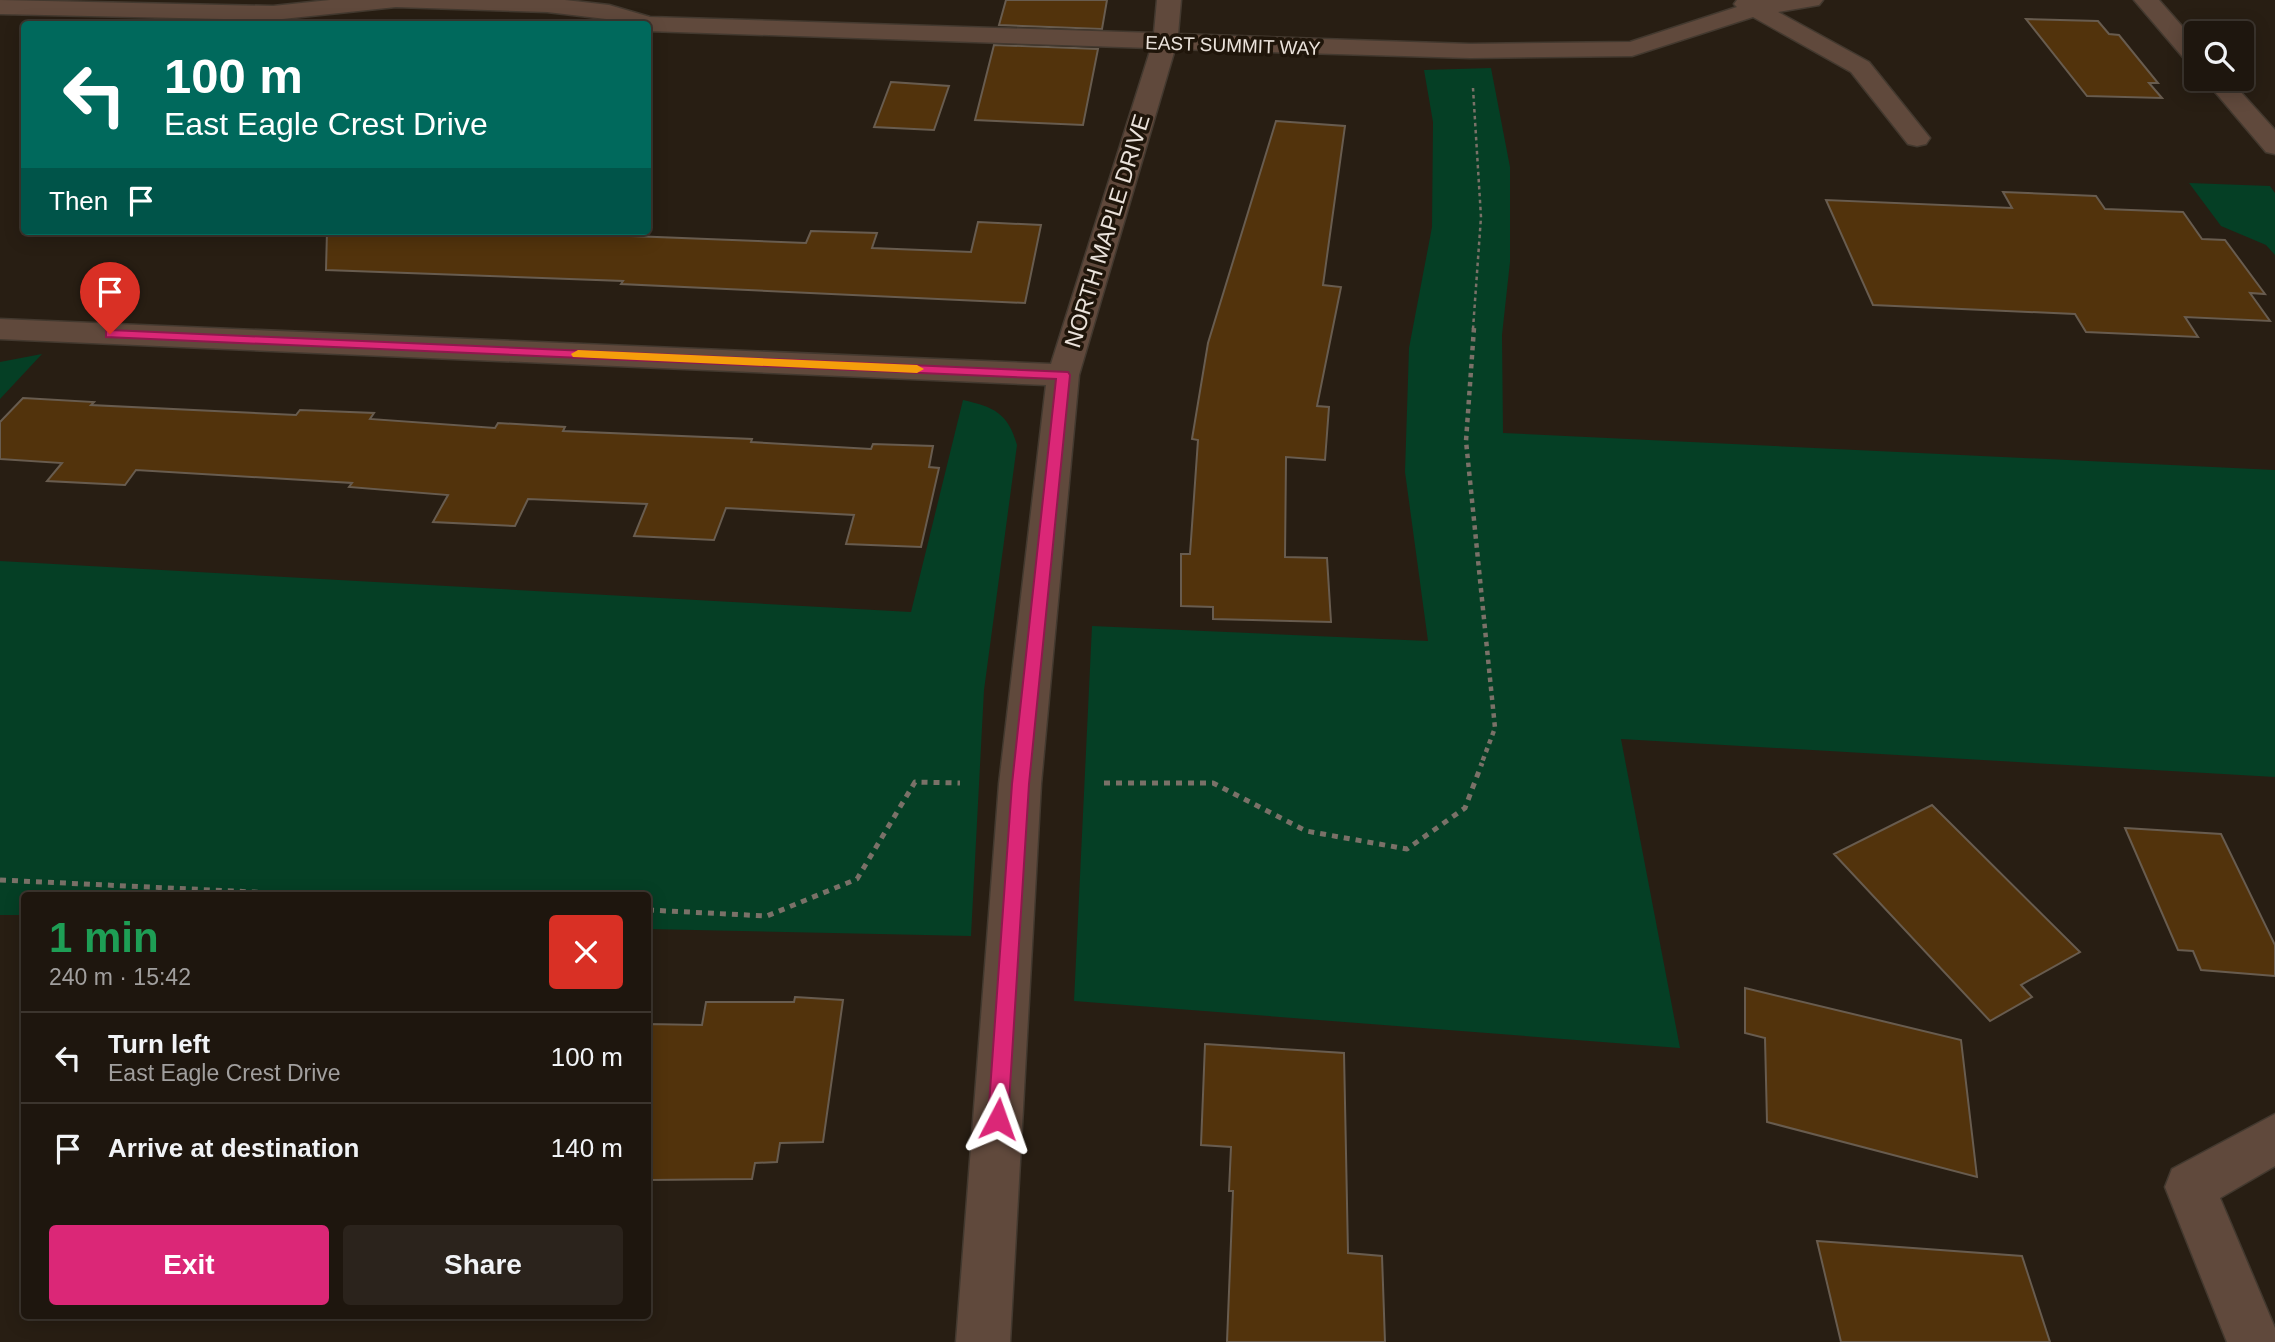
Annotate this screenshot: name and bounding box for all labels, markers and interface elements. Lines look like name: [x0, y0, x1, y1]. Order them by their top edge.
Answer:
map controls: [2184, 21, 2254, 91]
button: search: [2184, 21, 2254, 91]
street label: EAST SUMMIT WAY: [1145, 32, 1321, 59]
icon: left: [49, 49, 140, 140]
text: 100 m: [164, 49, 303, 103]
text: East Eagle Crest Drive: [164, 106, 488, 142]
street label: NORTH MAPLE DRIVE: [1059, 111, 1155, 351]
icon: arrive: [122, 182, 160, 220]
text: Then: [49, 186, 108, 216]
pin: [80, 262, 140, 334]
icon: arrive: [91, 273, 129, 311]
text: 1 min: [49, 914, 159, 961]
button: close: [549, 915, 623, 989]
text: 240 m · 15:42: [49, 964, 191, 990]
text: Turn left: [108, 1029, 210, 1059]
icon: left: [49, 1039, 87, 1077]
text: 100 m: [551, 1042, 623, 1072]
text: East Eagle Crest Drive: [108, 1060, 341, 1086]
position arrow: [961, 1082, 1035, 1156]
icon: arrive: [49, 1130, 87, 1168]
text: Arrive at destination: [108, 1133, 359, 1163]
text: 140 m: [551, 1133, 623, 1163]
button: Exit: [49, 1225, 329, 1305]
button: Share: [343, 1225, 623, 1305]

